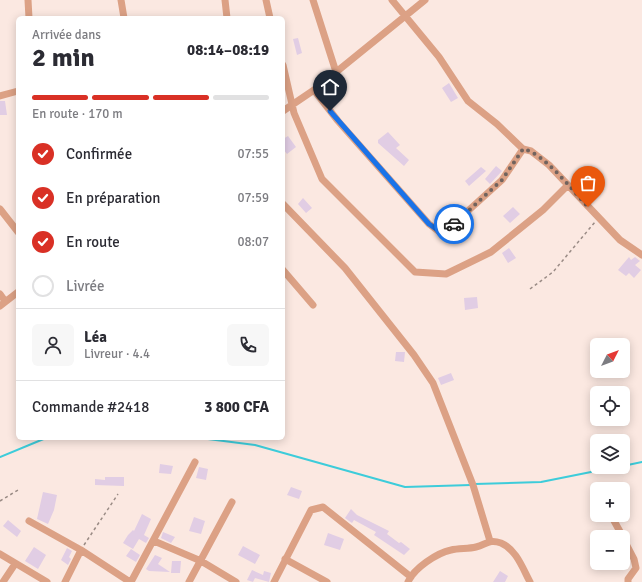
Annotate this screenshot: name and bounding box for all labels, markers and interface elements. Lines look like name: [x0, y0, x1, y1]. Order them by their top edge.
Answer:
text: Arrivée dans: [32, 27, 101, 43]
text: 08:14–08:19: [187, 41, 269, 59]
text: 2 min: [32, 42, 95, 74]
pin: [313, 70, 347, 111]
icon: home: [319, 76, 341, 98]
text: En route · 170 m: [32, 106, 123, 122]
icon: check: [32, 143, 54, 165]
text: Confirmée: [66, 145, 132, 163]
text: 07:55: [237, 146, 269, 162]
pin: [571, 166, 605, 207]
icon: bag: [577, 172, 599, 194]
icon: check: [32, 187, 54, 209]
text: En préparation: [66, 189, 161, 207]
text: 07:59: [237, 190, 269, 206]
courier: [434, 204, 474, 244]
icon: car: [443, 213, 465, 235]
icon: check: [32, 231, 54, 253]
text: En route: [66, 233, 120, 251]
text: 08:07: [237, 234, 269, 250]
text: Livrée: [66, 277, 105, 295]
button: person: [32, 324, 74, 366]
button: phone: [227, 324, 269, 366]
text: Léa: [84, 328, 107, 346]
north arrow: [590, 338, 630, 378]
map controls: [590, 338, 630, 570]
text: Livreur · 4.4: [84, 346, 150, 362]
button: locate: [590, 386, 630, 426]
text: Commande #2418: [32, 398, 149, 416]
text: 3 800 CFA: [204, 398, 269, 416]
button: layers: [590, 434, 630, 474]
button: +: [590, 482, 630, 522]
button: −: [590, 530, 630, 570]

